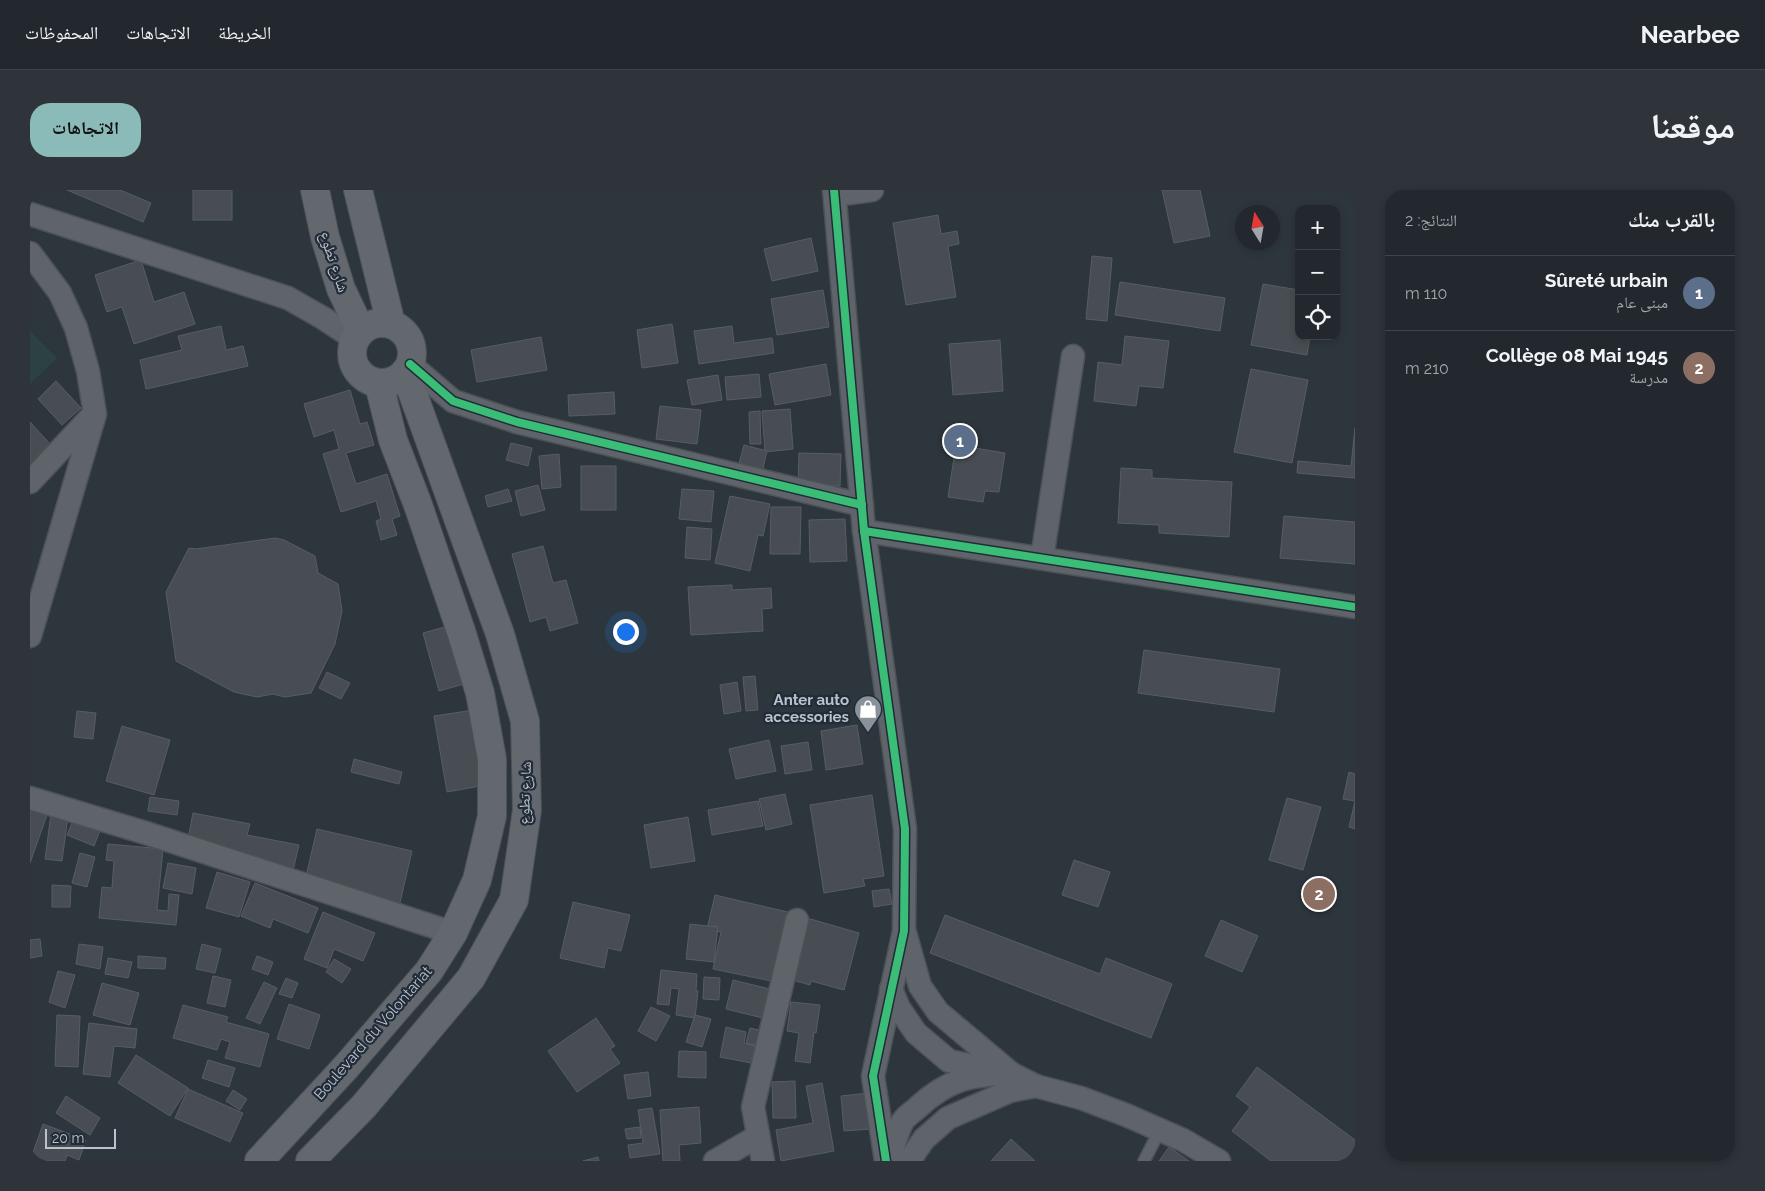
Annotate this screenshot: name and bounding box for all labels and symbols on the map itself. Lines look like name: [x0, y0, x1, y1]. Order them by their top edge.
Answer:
north arrow: [1235, 205, 1280, 250]
street label: شارع تطوع: [315, 229, 352, 295]
pin: 1: [944, 422, 976, 460]
your location: [613, 619, 639, 645]
place label: Anter auto accessories: [765, 691, 849, 726]
shop icon: Anter auto accessories: [853, 694, 883, 733]
street label: شارع تطوع: [515, 761, 536, 825]
pin: 2: [1303, 875, 1335, 913]
street label: Boulevard du Volontariat: [310, 963, 436, 1103]
scale bar: [45, 1126, 116, 1149]

